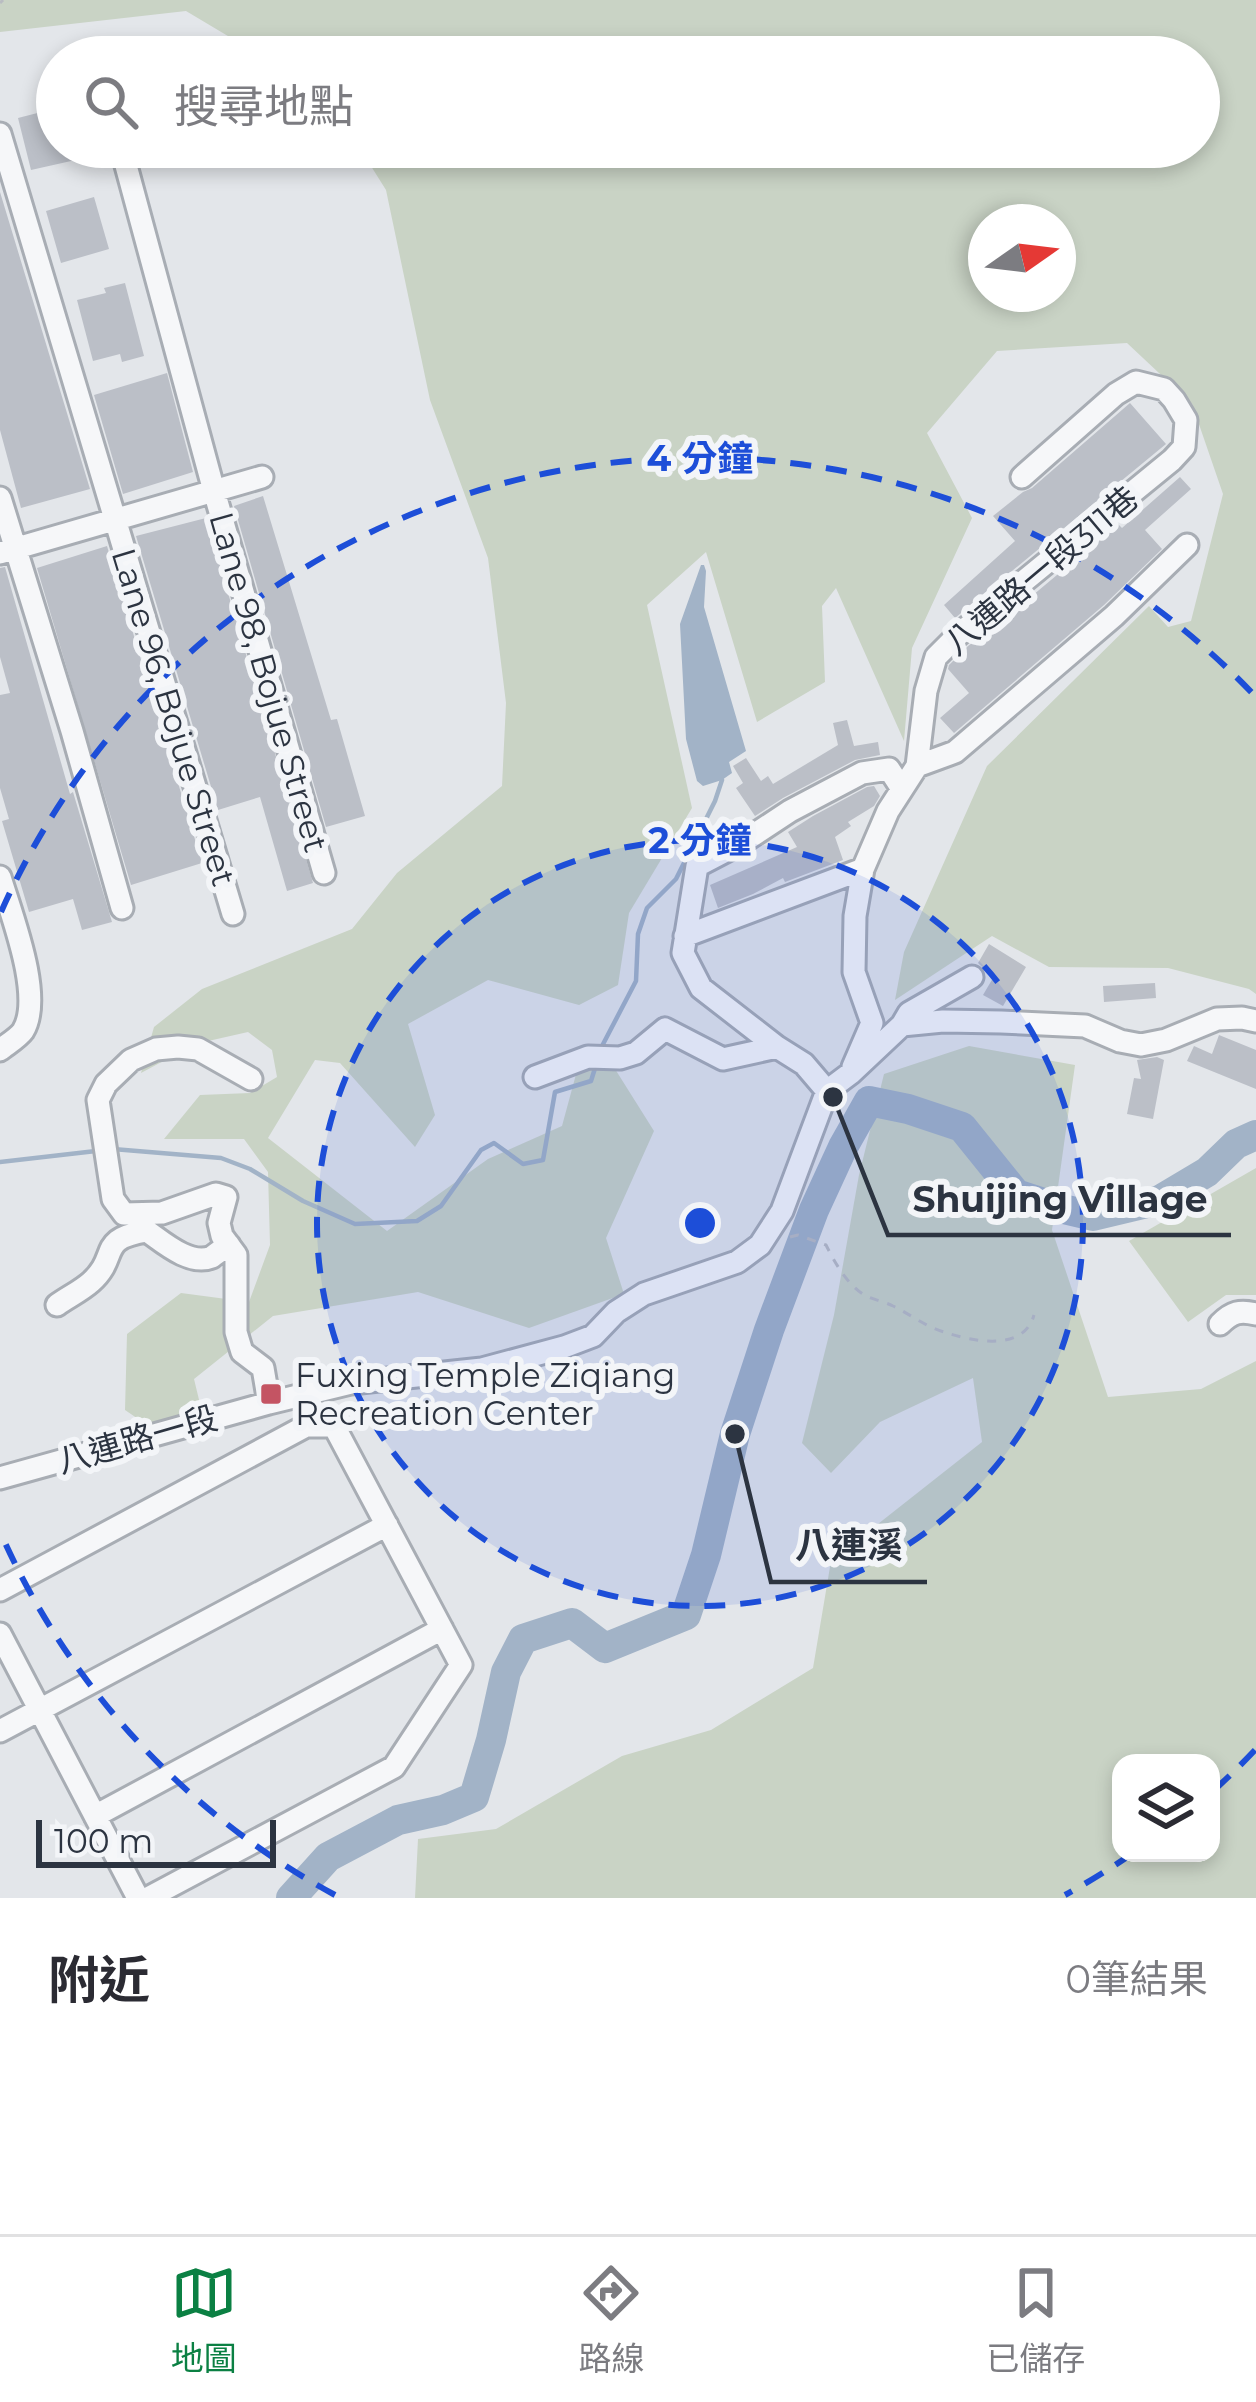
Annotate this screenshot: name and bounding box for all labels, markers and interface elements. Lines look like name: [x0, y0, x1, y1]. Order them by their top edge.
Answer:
search box: [36, 36, 1220, 168]
icon: search: [78, 69, 144, 135]
text: 搜尋地點: [174, 78, 354, 133]
north arrow: [968, 204, 1076, 312]
text: 4 分鐘: [647, 436, 754, 480]
street label: 八連路一段311巷: [936, 477, 1146, 663]
street label: Lane 98, Bojue Street: [201, 507, 337, 857]
street label: Lane 96, Bojue Street: [104, 543, 244, 891]
text: 2 分鐘: [648, 818, 752, 862]
callout: Shuijing Village: [888, 1163, 1231, 1235]
text: Shuijing Village: [912, 1177, 1208, 1221]
centre of rings: [679, 1202, 721, 1244]
place label: Fuxing Temple Ziqiang Recreation Center: [295, 1355, 675, 1433]
marker: Fuxing Temple Ziqiang Recreation Center: [258, 1381, 284, 1407]
street label: 八連路一段: [52, 1397, 222, 1481]
callout: 八連溪: [771, 1510, 927, 1582]
text: 八連溪: [795, 1523, 903, 1567]
map controls: [1112, 1754, 1220, 1862]
button: layers: [1112, 1754, 1220, 1862]
scale bar: [36, 1814, 276, 1867]
text: 100 m: [54, 1821, 153, 1861]
text: 附近: [48, 1949, 150, 2011]
text: 0筆結果: [1065, 1955, 1208, 2003]
tab: 地圖: [171, 2260, 237, 2380]
tab: 路線: [578, 2260, 644, 2380]
tab: 已儲存: [986, 2260, 1085, 2380]

